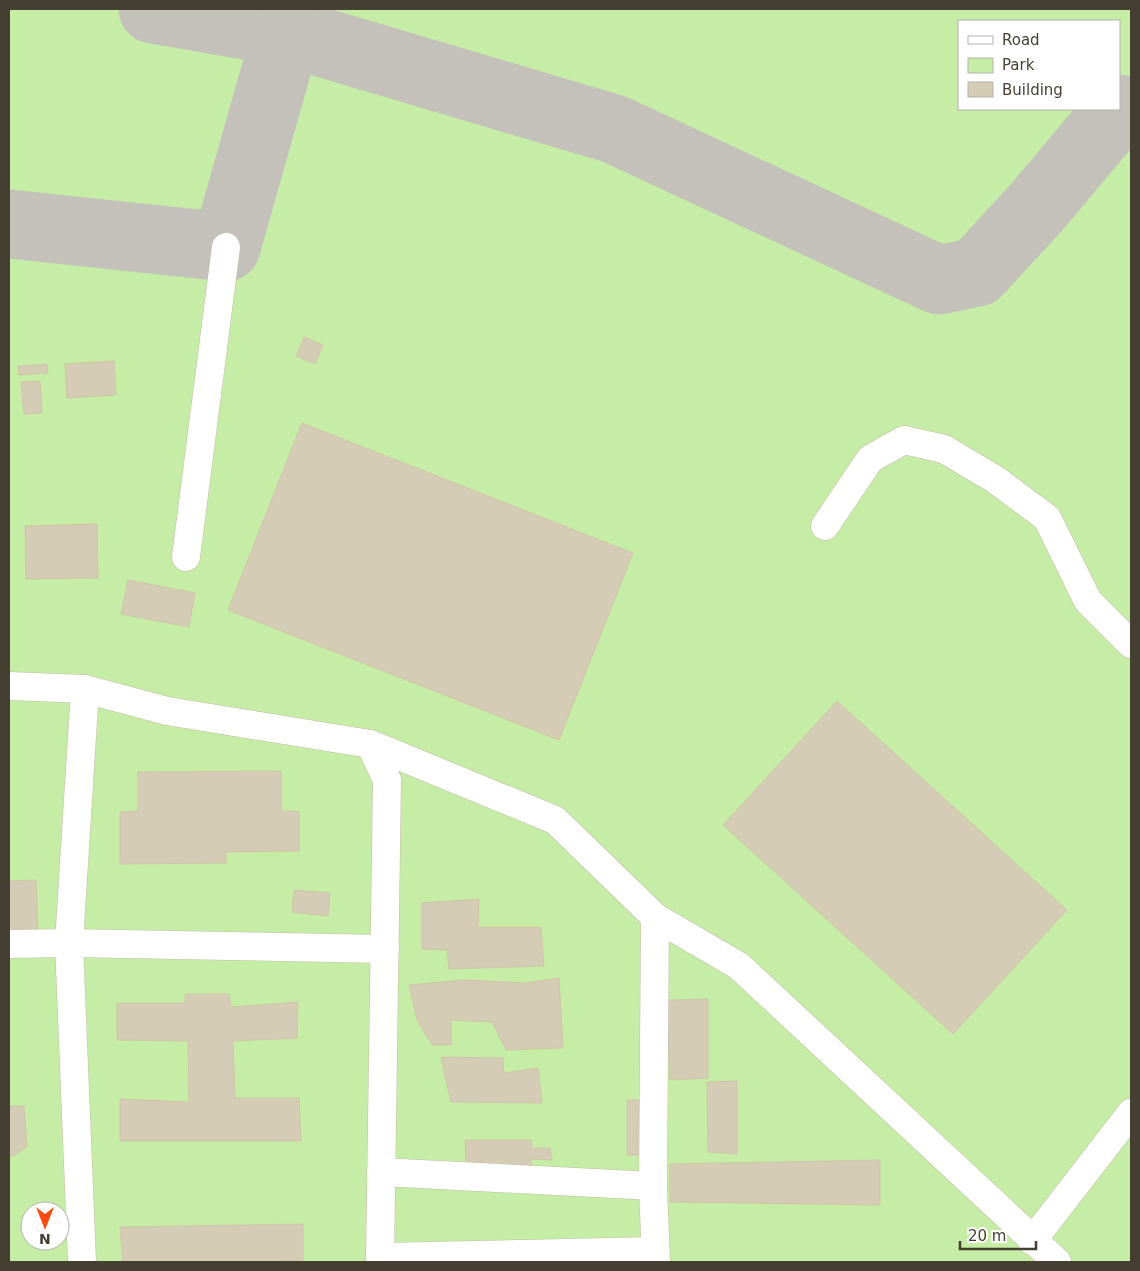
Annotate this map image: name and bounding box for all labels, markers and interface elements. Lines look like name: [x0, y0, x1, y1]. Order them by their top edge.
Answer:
legend: [958, 20, 1120, 110]
text: Road: [1002, 31, 1040, 49]
text: Park: [1002, 56, 1035, 74]
text: Building: [1002, 81, 1063, 99]
north arrow: [20, 1201, 70, 1251]
scale bar: [960, 1218, 1036, 1250]
text: 20 m: [968, 1227, 1006, 1245]
text: N: [39, 1231, 51, 1247]

